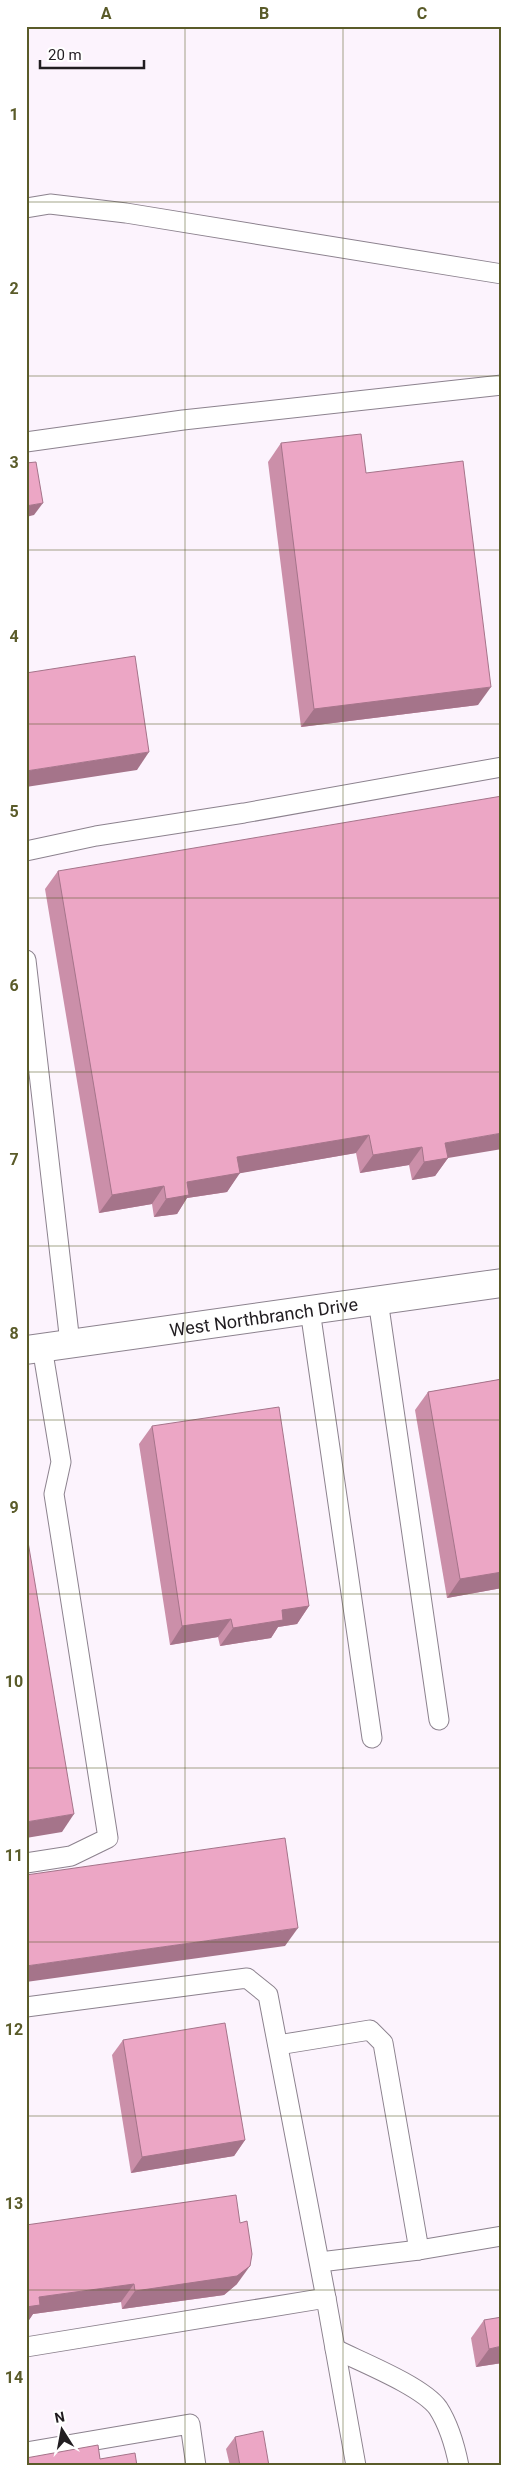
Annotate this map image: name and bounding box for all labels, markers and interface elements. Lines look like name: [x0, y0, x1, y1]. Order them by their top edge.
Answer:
text: A: [101, 4, 112, 23]
text: B: [259, 4, 269, 23]
text: C: [417, 4, 427, 23]
scale bar: [40, 38, 144, 70]
text: 20 m: [48, 46, 82, 64]
text: 1: [9, 105, 19, 124]
text: 2: [9, 279, 19, 298]
text: 3: [9, 453, 19, 472]
text: 4: [9, 627, 19, 646]
text: 5: [9, 802, 19, 821]
text: 6: [9, 976, 19, 995]
text: 7: [9, 1150, 19, 1169]
street label: West Northbranch Drive: [168, 1293, 359, 1340]
text: 8: [9, 1324, 19, 1343]
text: 9: [9, 1498, 19, 1517]
text: 10: [5, 1672, 23, 1691]
text: 11: [5, 1846, 23, 1865]
text: 12: [5, 2020, 23, 2039]
text: 13: [5, 2194, 23, 2213]
text: 14: [5, 2368, 23, 2387]
north arrow: [38, 2404, 88, 2454]
text: N: [53, 2408, 66, 2426]

